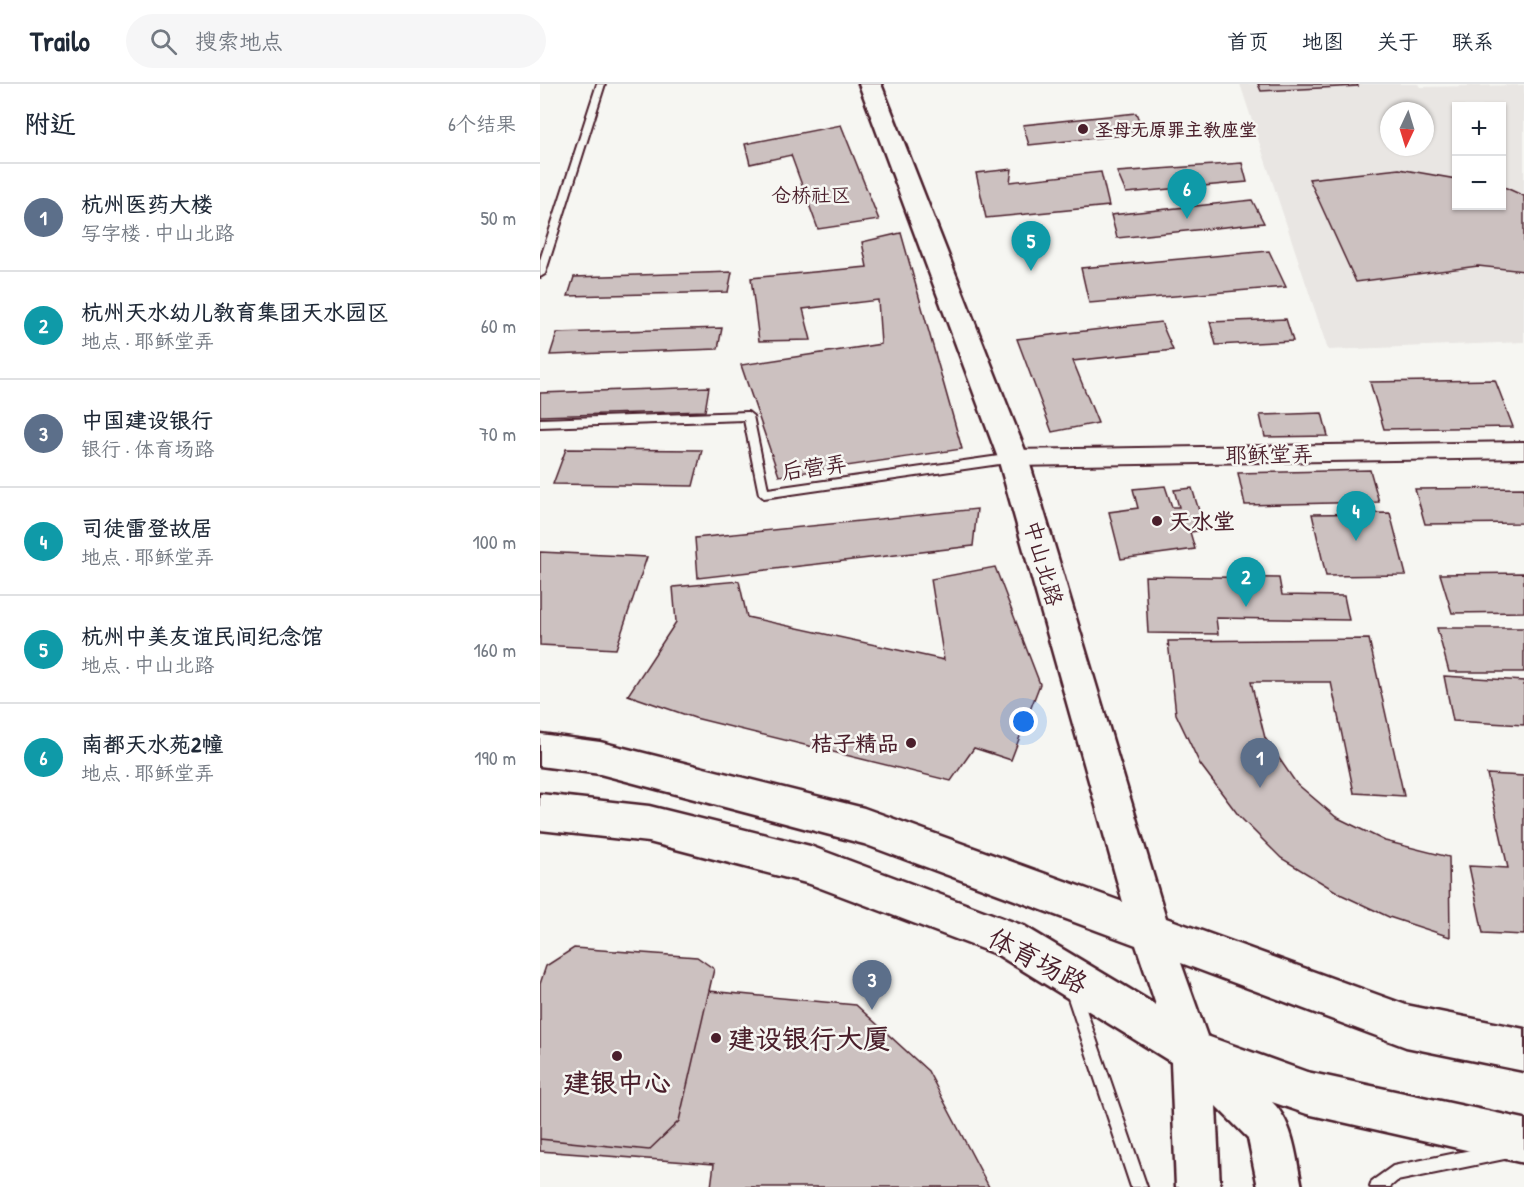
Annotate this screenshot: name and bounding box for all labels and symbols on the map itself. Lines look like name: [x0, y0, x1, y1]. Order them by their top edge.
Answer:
north arrow: [1380, 102, 1434, 156]
place label: 圣母无原罪主教座堂: [1095, 117, 1257, 142]
marker: 圣母无原罪主教座堂: [1076, 122, 1090, 136]
pin: 6: [1168, 170, 1206, 219]
district label: 仓桥社区: [771, 181, 851, 208]
pin: 5: [1012, 222, 1050, 271]
street label: 耶稣堂弄: [1225, 438, 1313, 470]
street label: 后营弄: [779, 448, 849, 486]
pin: 4: [1336, 492, 1376, 541]
place label: 天水堂: [1169, 506, 1235, 536]
marker: 天水堂: [1150, 514, 1164, 528]
street label: 中山北路: [1017, 517, 1071, 609]
pin: 2: [1226, 558, 1266, 607]
your location: [1009, 707, 1038, 736]
place label: 桔子精品: [811, 728, 899, 758]
marker: 桔子精品: [904, 736, 918, 750]
pin: 1: [1240, 738, 1280, 788]
street label: 体育场路: [982, 919, 1094, 1001]
pin: 3: [852, 960, 892, 1010]
place label: 建设银行大厦: [728, 1020, 890, 1056]
marker: 建设银行大厦: [709, 1031, 723, 1045]
marker: 建银中心: [610, 1049, 624, 1063]
place label: 建银中心: [563, 1064, 671, 1100]

